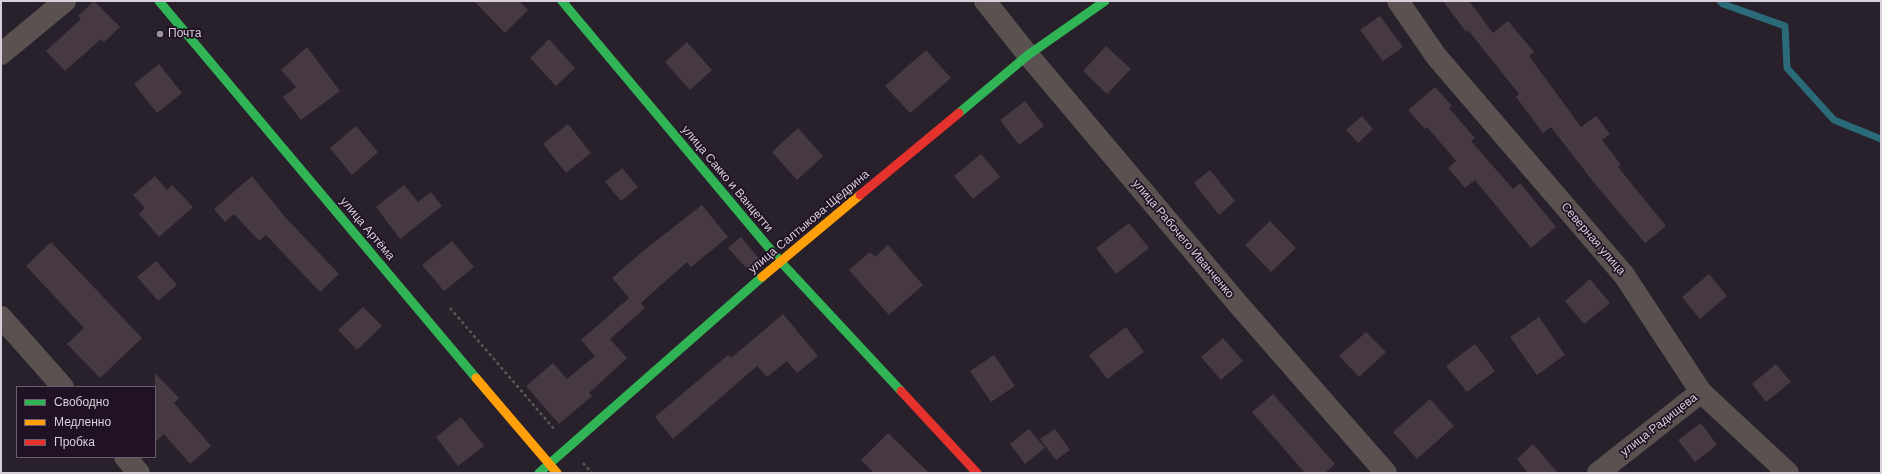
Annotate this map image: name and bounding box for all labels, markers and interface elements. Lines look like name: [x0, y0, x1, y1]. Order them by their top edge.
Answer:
place label: Почта: [168, 27, 201, 41]
marker: Почта: [155, 29, 165, 39]
street label: улица Сакко и Ванцетти: [678, 123, 776, 235]
street label: улица Салтыкова-Щедрина: [746, 167, 872, 277]
street label: улица Рабочего Иванченко: [1129, 177, 1237, 301]
street label: улица Артёма: [336, 195, 398, 263]
street label: Северная улица: [1558, 200, 1628, 278]
legend: [16, 386, 156, 458]
street label: улица Радищева: [1618, 391, 1700, 459]
text: Свободно: [54, 395, 109, 409]
text: Медленно: [54, 415, 111, 429]
text: Пробка: [54, 435, 95, 449]

